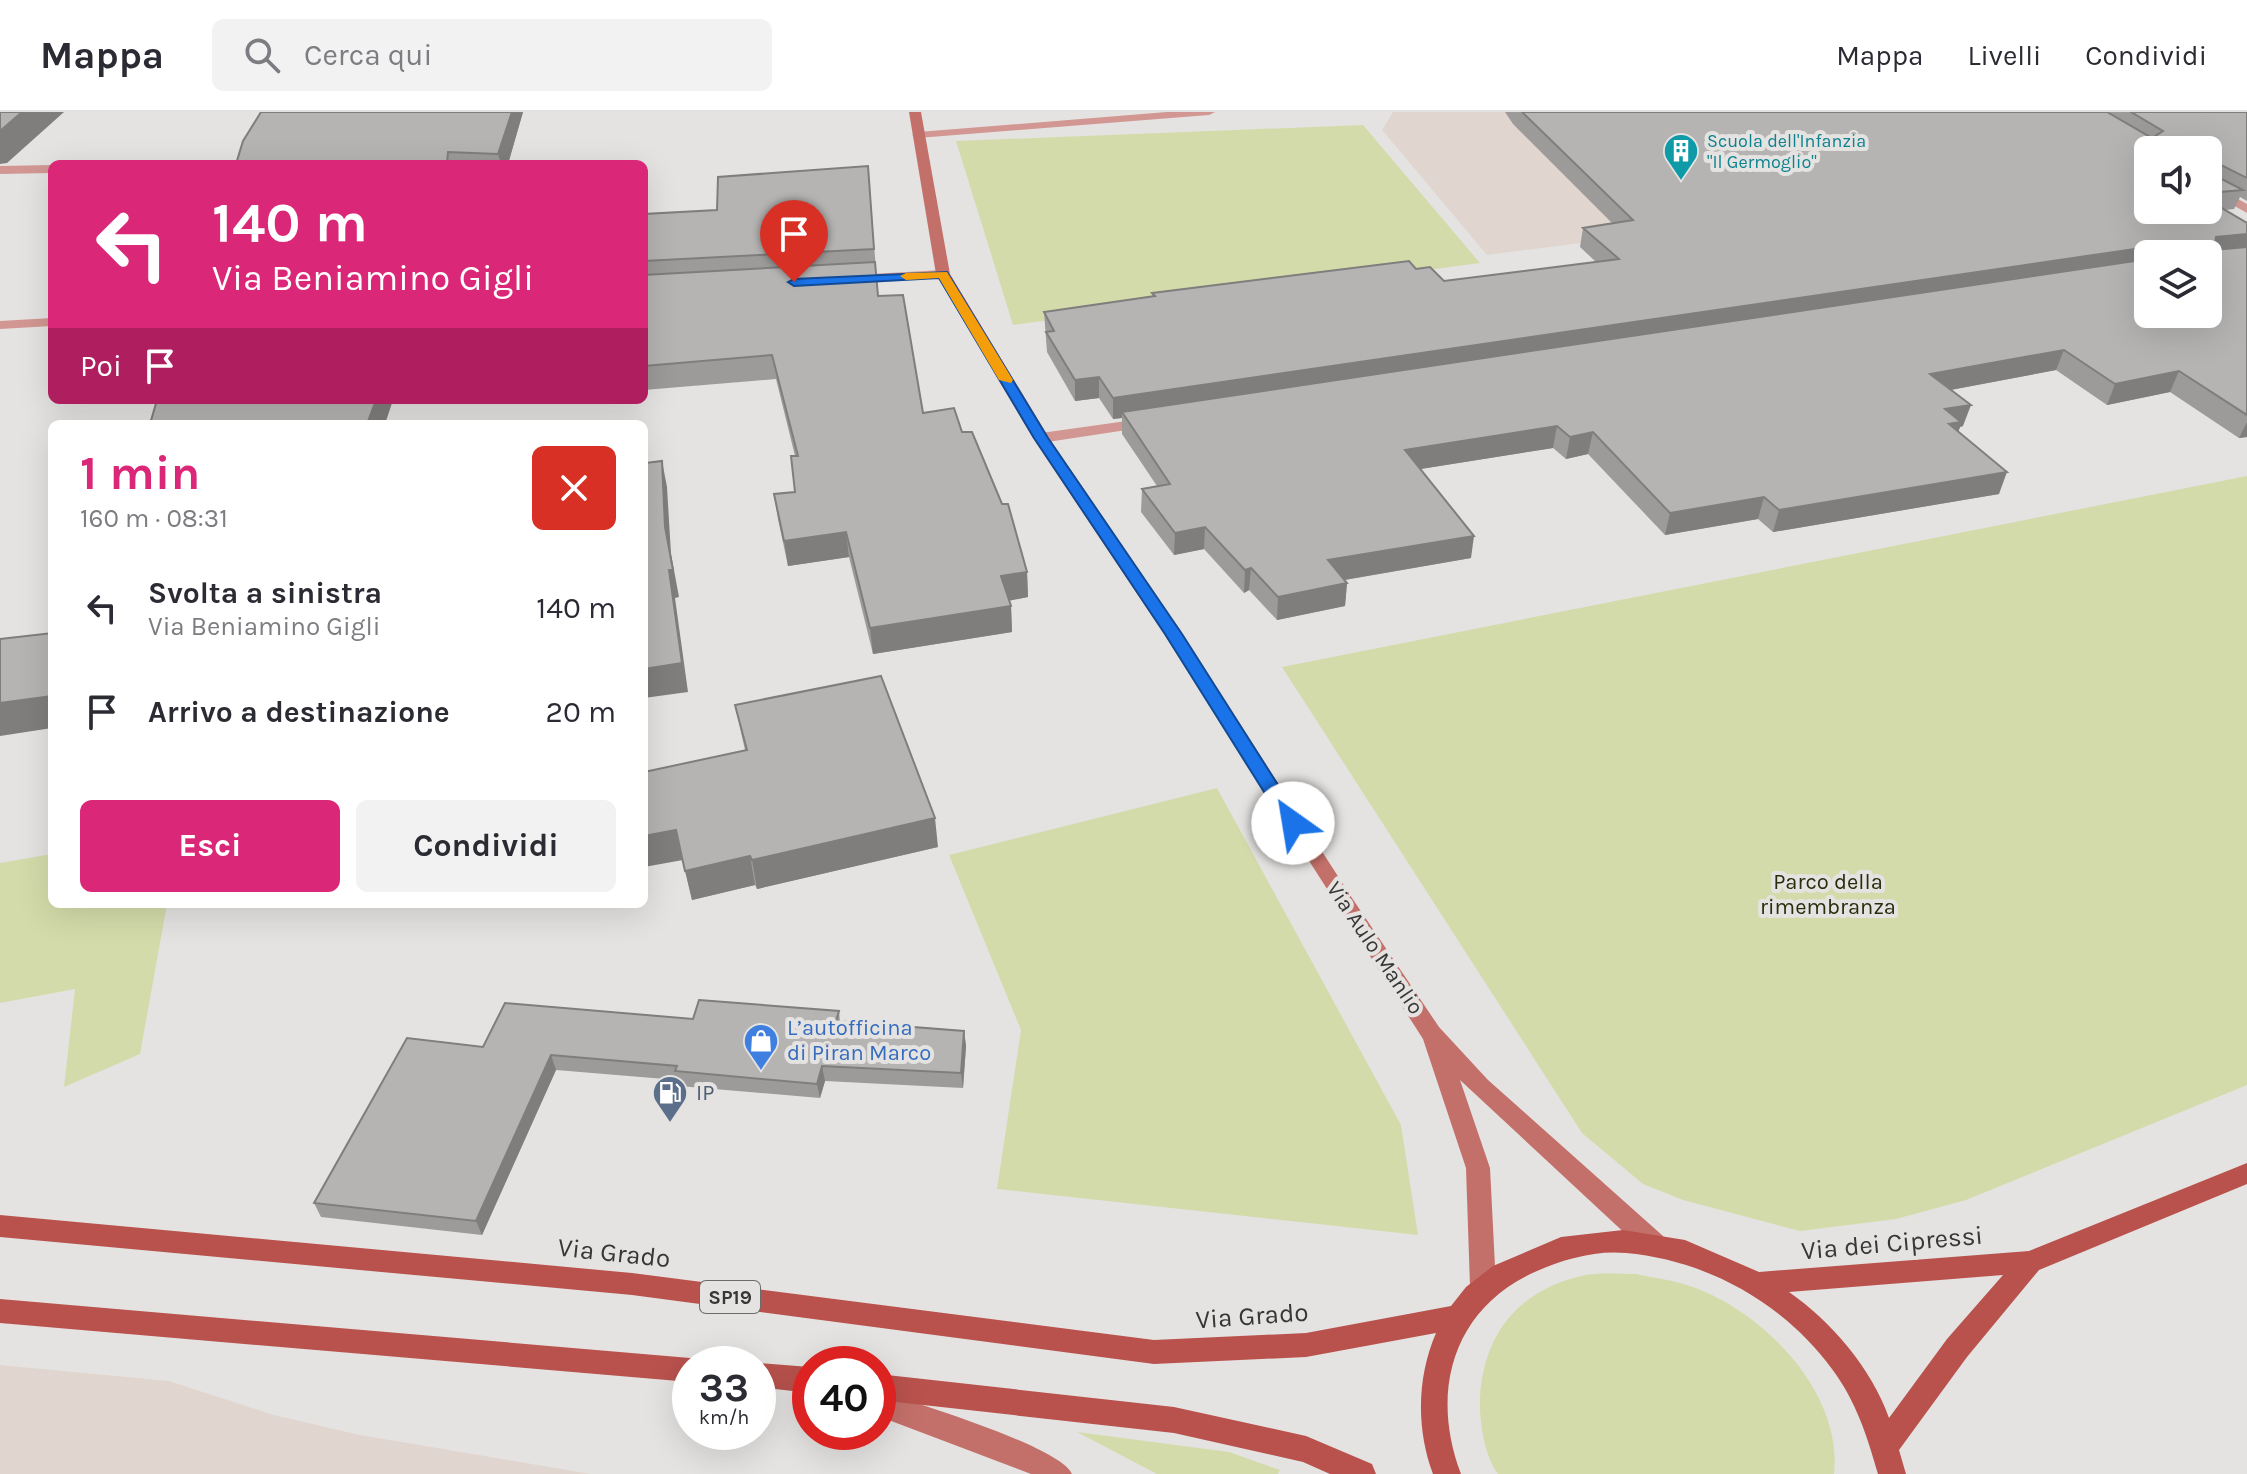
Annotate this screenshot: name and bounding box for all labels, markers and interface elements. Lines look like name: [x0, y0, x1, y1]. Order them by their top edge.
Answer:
search box: [212, 19, 772, 91]
text: Mappa: [40, 33, 164, 78]
icon: search: [240, 33, 284, 77]
text: Cerca qui: [304, 37, 432, 73]
text: Mappa: [1836, 39, 1923, 72]
text: Livelli: [1967, 39, 2041, 72]
text: Condividi: [2085, 39, 2207, 72]
place label: Scuola dell'Infanzia "Il Germoglio": [1707, 130, 1866, 173]
building icon: Scuola dell'Infanzia "Il Germoglio": [1662, 132, 1700, 182]
map controls: [2134, 136, 2222, 328]
button: sound: [2134, 136, 2222, 224]
text: 140 m: [212, 190, 368, 255]
icon: left: [80, 192, 184, 296]
pin: [760, 200, 828, 282]
icon: arrive: [772, 212, 816, 256]
button: layers: [2134, 240, 2222, 328]
text: Via Beniamino Gigli: [212, 257, 534, 299]
icon: arrive: [138, 344, 182, 388]
text: Poi: [80, 348, 122, 384]
text: 1 min: [80, 445, 200, 501]
button: close: [532, 446, 616, 530]
text: 160 m · 08:31: [80, 503, 228, 534]
text: Svolta a sinistra: [148, 575, 382, 611]
icon: left: [80, 586, 124, 630]
text: 140 m: [536, 590, 616, 626]
text: Via Beniamino Gigli: [148, 611, 380, 642]
icon: arrive: [80, 690, 124, 734]
text: Arrivo a destinazione: [148, 694, 450, 730]
text: 20 m: [546, 694, 616, 730]
position arrow: [1251, 781, 1335, 865]
button: Esci: [80, 800, 340, 892]
button: Condividi: [356, 800, 616, 892]
park label: Parco della rimembranza: [1760, 869, 1896, 920]
street label: Via Aulo Manlio: [1321, 877, 1429, 1019]
place label: L’autofficina di Piran Marco: [787, 1015, 931, 1066]
shop icon: L’autofficina di Piran Marco: [742, 1022, 780, 1072]
fuel station icon: IP: [651, 1074, 689, 1124]
place label: IP: [696, 1080, 714, 1106]
street label: Via dei Cipressi: [1800, 1220, 1984, 1266]
street label: Via Grado: [556, 1232, 672, 1274]
road number: SP19: [700, 1281, 760, 1313]
street label: Via Grado: [1195, 1297, 1309, 1335]
speed limit sign: 40: [792, 1346, 896, 1450]
text: 33: [699, 1364, 749, 1411]
text: km/h: [699, 1406, 749, 1429]

